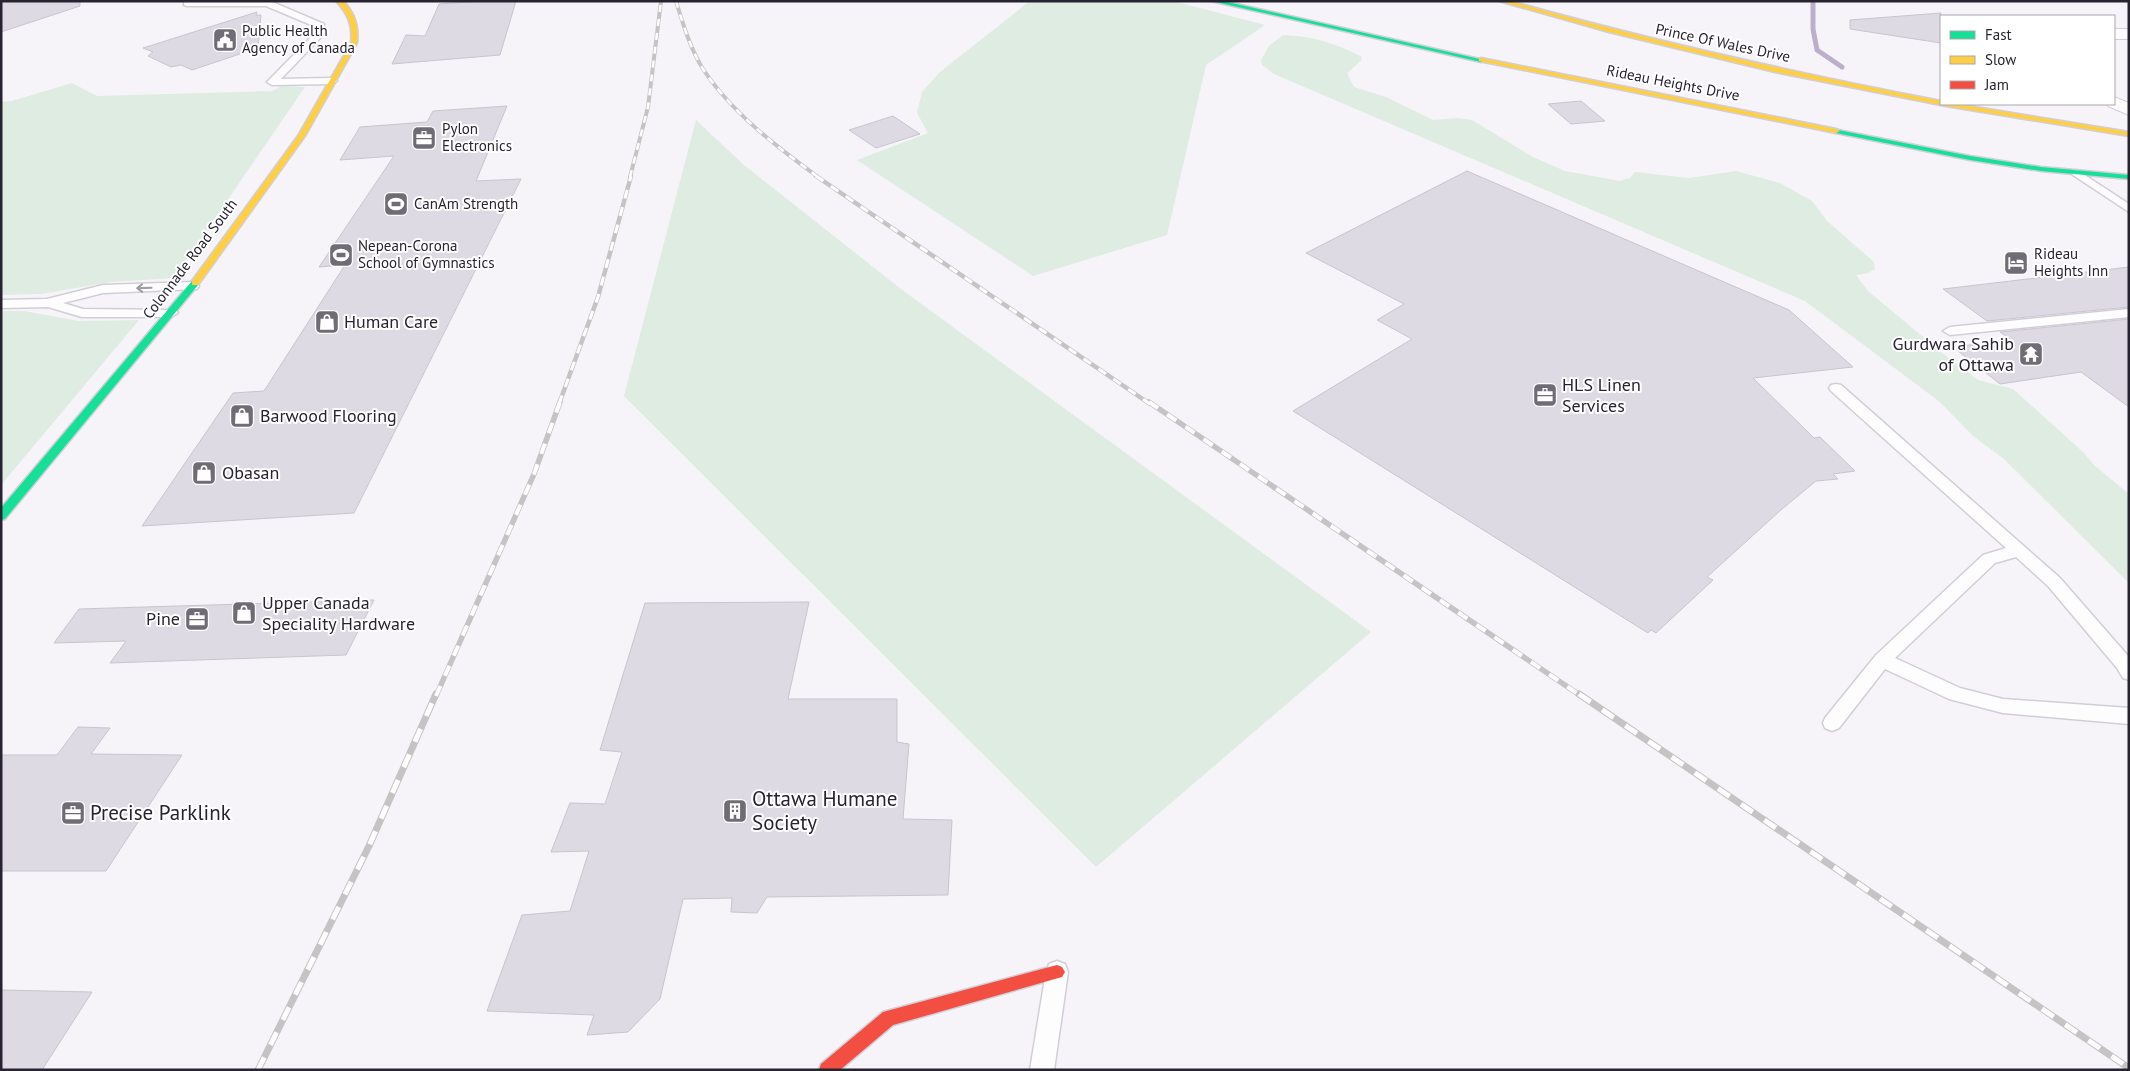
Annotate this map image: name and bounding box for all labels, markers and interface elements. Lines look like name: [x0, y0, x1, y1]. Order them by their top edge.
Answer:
legend: [1940, 15, 2115, 105]
street label: Prince Of Wales Drive: [1654, 19, 1792, 66]
place label: Public Health Agency of Canada: [242, 21, 355, 57]
text: Fast: [1985, 25, 2012, 44]
public building icon: Public Health Agency of Canada: [212, 27, 238, 53]
text: Slow: [1985, 50, 2016, 69]
street label: Rideau Heights Drive: [1605, 60, 1741, 105]
text: Jam: [1984, 75, 2009, 94]
place label: Pylon Electronics: [442, 119, 512, 155]
office icon: Pylon Electronics: [411, 125, 437, 151]
sports icon: CanAm Strength: [383, 191, 409, 217]
place label: CanAm Strength: [414, 194, 518, 213]
street label: Colonnade Road South: [138, 195, 241, 322]
place label: Nepean-Corona School of Gymnastics: [358, 236, 495, 272]
sports icon: Nepean-Corona School of Gymnastics: [328, 242, 354, 268]
place label: Rideau Heights Inn: [2034, 244, 2108, 280]
hotel icon: Rideau Heights Inn: [2003, 250, 2029, 276]
one-way arrow: [137, 283, 153, 292]
shop icon: Human Care: [314, 309, 340, 335]
place label: Human Care: [344, 310, 438, 333]
place label: Gurdwara Sahib of Ottawa: [1893, 332, 2014, 376]
temple icon: Gurdwara Sahib of Ottawa: [2018, 341, 2044, 367]
place label: HLS Linen Services: [1562, 373, 1641, 417]
office icon: HLS Linen Services: [1532, 382, 1558, 408]
shop icon: Barwood Flooring: [229, 403, 255, 429]
place label: Barwood Flooring: [260, 404, 397, 427]
shop icon: Obasan: [191, 460, 217, 486]
place label: Obasan: [222, 461, 279, 484]
place label: Upper Canada Speciality Hardware: [262, 591, 415, 635]
shop icon: Upper Canada Speciality Hardware: [231, 600, 257, 626]
office icon: Pine: [184, 606, 210, 632]
place label: Pine: [146, 607, 180, 630]
place label: Ottawa Humane Society: [752, 785, 898, 836]
building icon: Ottawa Humane Society: [722, 798, 748, 824]
place label: Precise Parklink: [90, 799, 231, 826]
office icon: Precise Parklink: [60, 800, 86, 826]

